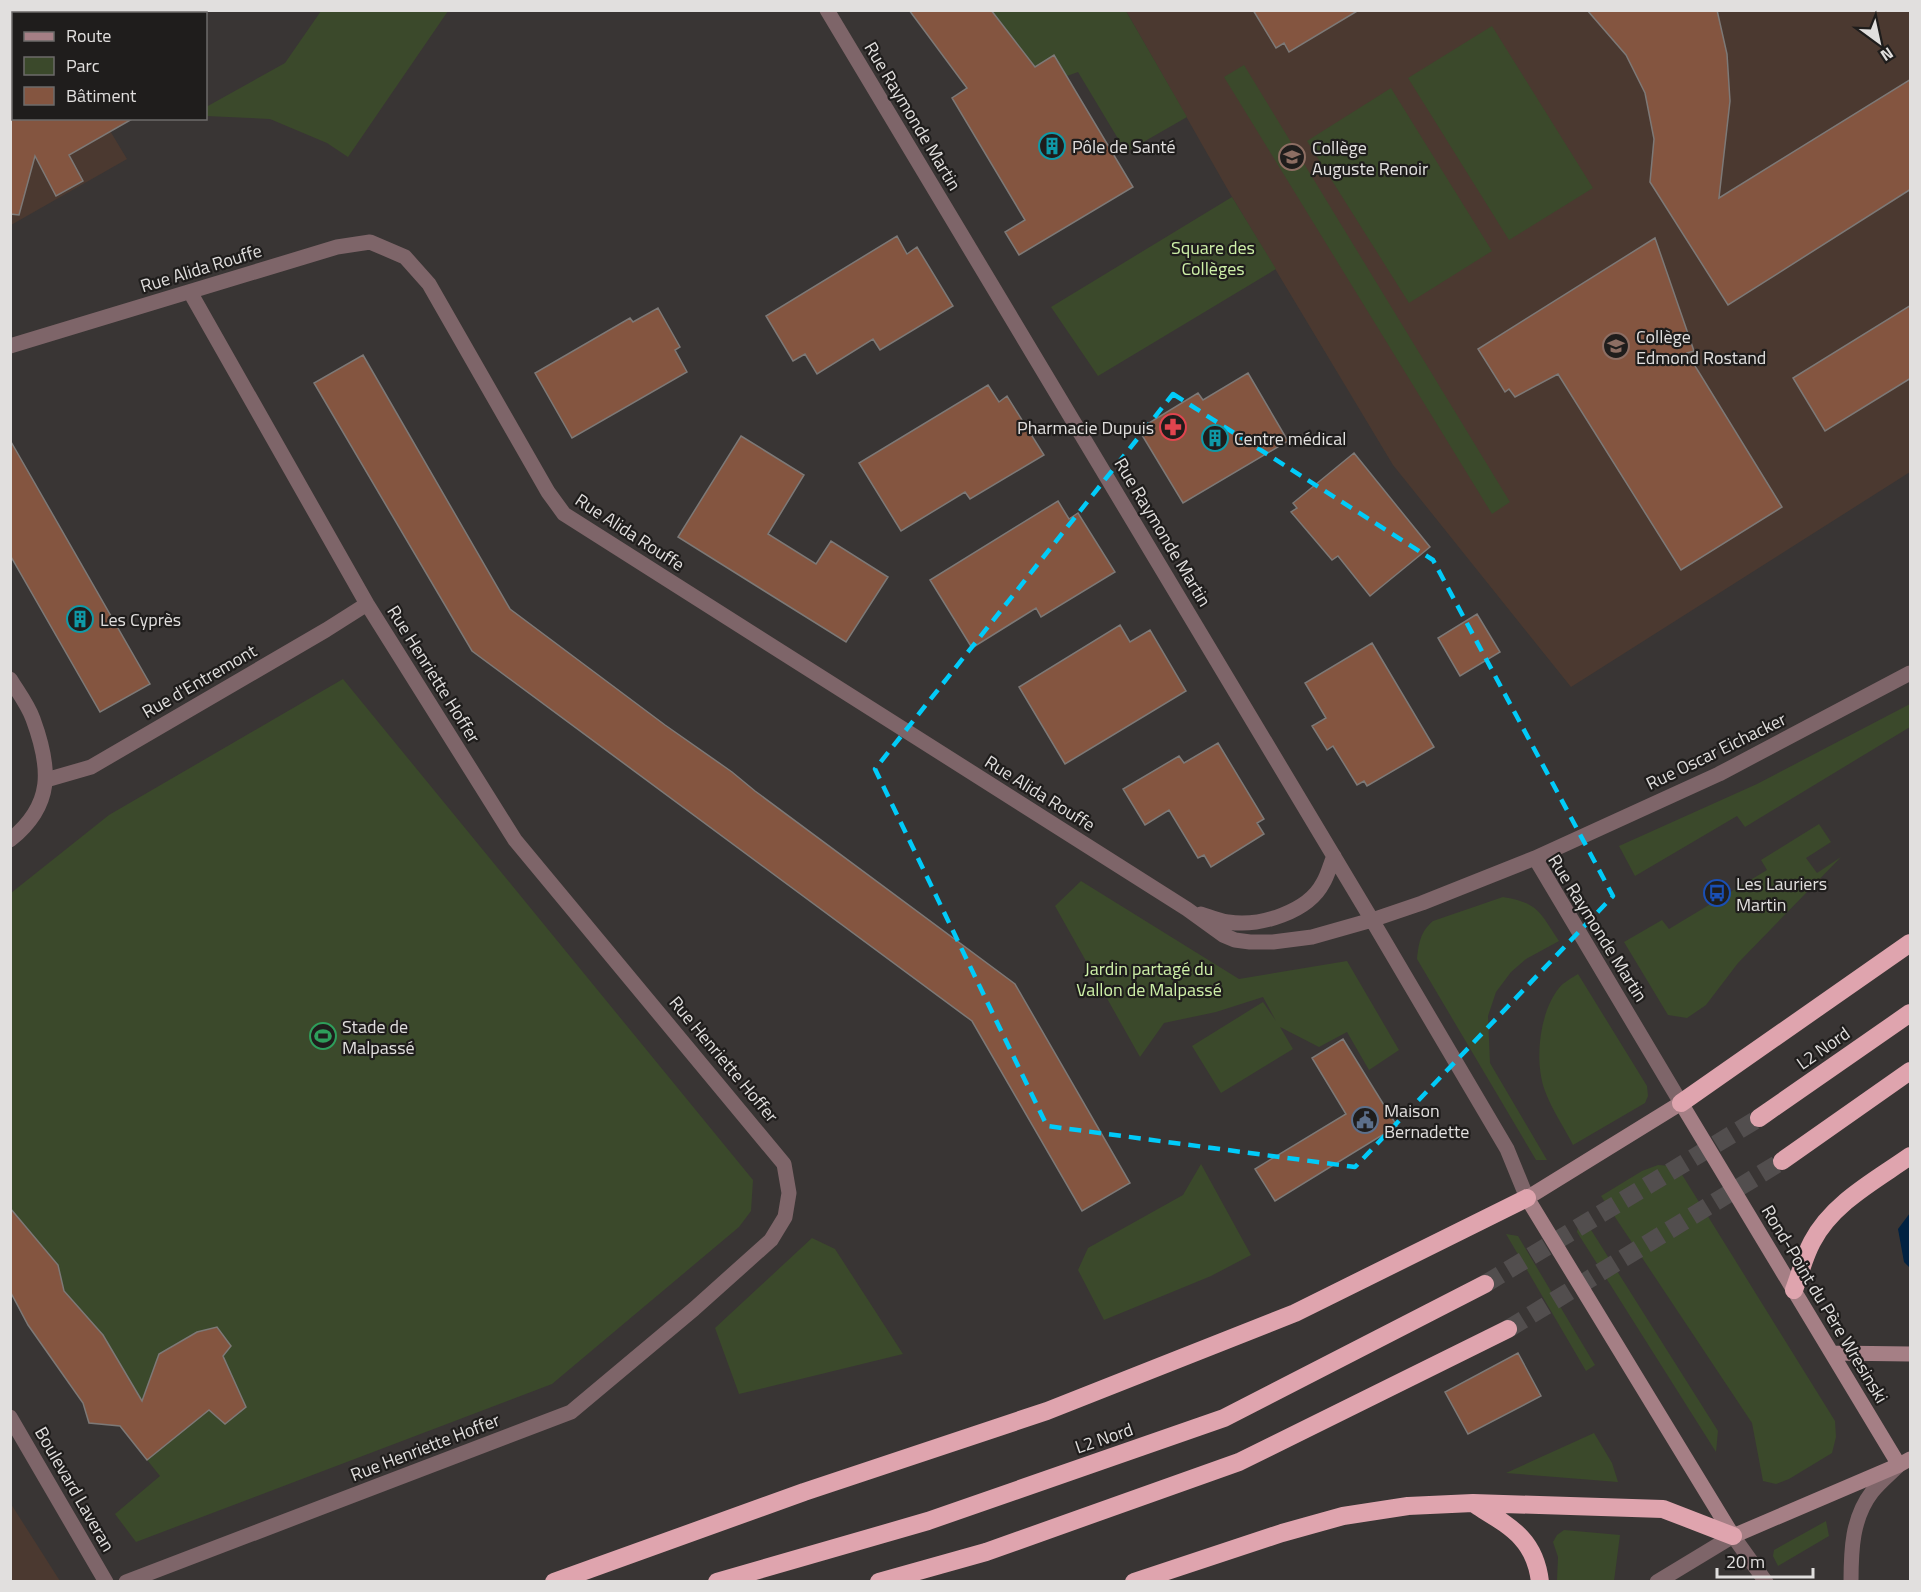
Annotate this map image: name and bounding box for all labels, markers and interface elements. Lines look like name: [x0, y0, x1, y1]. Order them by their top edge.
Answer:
legend: [12, 12, 207, 120]
north arrow: [1849, 12, 1909, 72]
text: Route: [66, 22, 111, 49]
street label: Rue Raymonde Martin: [858, 36, 968, 196]
text: N: [1876, 41, 1898, 68]
text: Parc: [66, 52, 100, 79]
text: Bâtiment: [66, 82, 137, 109]
building icon: Pôle de Santé: [1037, 131, 1067, 161]
place label: Pôle de Santé: [1072, 133, 1176, 160]
place label: Collège Auguste Renoir: [1312, 134, 1428, 182]
school or university icon: Collège Auguste Renoir: [1277, 142, 1307, 172]
park label: Square des Collèges: [1171, 234, 1255, 282]
street label: Rue Alida Rouffe: [137, 237, 265, 299]
place label: Collège Edmond Rostand: [1636, 323, 1766, 371]
school or university icon: Collège Edmond Rostand: [1601, 331, 1631, 361]
pharmacy icon: Pharmacie Dupuis: [1158, 412, 1188, 442]
place label: Pharmacie Dupuis: [1017, 414, 1154, 441]
building icon: Centre médical: [1200, 423, 1230, 453]
place label: Centre médical: [1234, 425, 1346, 452]
street label: Rue Raymonde Martin: [1108, 452, 1218, 612]
street label: Rue Alida Rouffe: [570, 486, 690, 578]
street label: Rue Henriette Hoffer: [381, 600, 487, 748]
building icon: Les Cyprès: [65, 604, 95, 634]
place label: Les Cyprès: [100, 606, 181, 633]
street label: Rue d'Entremont: [137, 637, 262, 725]
street label: Rue Oscar Eichacker: [1641, 705, 1791, 797]
street label: Rue Alida Rouffe: [979, 748, 1101, 838]
street label: Rue Raymonde Martin: [1542, 849, 1654, 1007]
place label: Les Lauriers Martin: [1736, 870, 1827, 918]
bus stop icon: Les Lauriers Martin: [1702, 878, 1732, 908]
park label: Jardin partagé du Vallon de Malpassé: [1076, 955, 1222, 1003]
street label: Rue Henriette Hoffer: [663, 990, 785, 1128]
place label: Stade de Malpassé: [342, 1013, 415, 1061]
street label: L2 Nord: [1791, 1020, 1855, 1076]
sports icon: Stade de Malpassé: [308, 1021, 338, 1051]
place label: Maison Bernadette: [1384, 1097, 1469, 1145]
public building icon: Maison Bernadette: [1350, 1105, 1380, 1135]
street label: Rond-Point du Père Wresinski: [1755, 1200, 1895, 1408]
street label: Rue Henriette Hoffer: [346, 1406, 504, 1488]
street label: L2 Nord: [1071, 1416, 1137, 1460]
street label: Boulevard Laveran: [28, 1421, 122, 1557]
scale bar: [1717, 1541, 1813, 1579]
text: 20 m: [1726, 1548, 1765, 1575]

